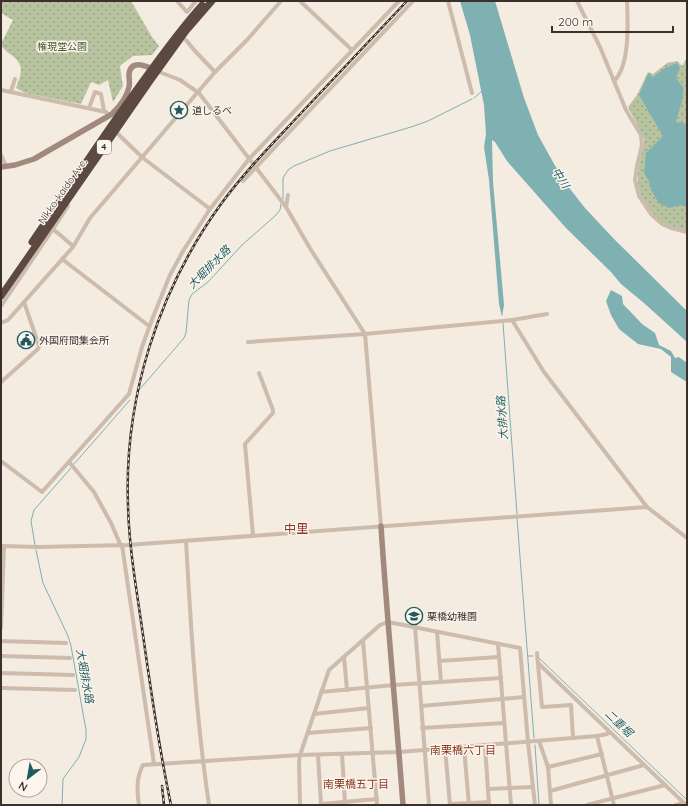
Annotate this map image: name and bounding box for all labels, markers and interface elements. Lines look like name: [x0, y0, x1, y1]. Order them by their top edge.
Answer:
scale bar: [552, 8, 673, 34]
text: 200 m: [558, 14, 593, 29]
park label: 権現堂公園: [37, 40, 87, 53]
place icon: 道しるべ: [169, 100, 189, 120]
place label: 道しるべ: [192, 104, 232, 117]
road number: 4: [97, 140, 111, 154]
street label: Nikko-kaido Ave.: [35, 156, 90, 227]
water label: 中川: [549, 165, 573, 192]
water label: 大堀排水路: [185, 242, 234, 291]
public building icon: 外国府間集会所: [16, 330, 36, 350]
place label: 外国府間集会所: [39, 334, 109, 347]
water label: 大排水路: [493, 395, 511, 440]
district label: 中里: [284, 521, 308, 536]
school or university icon: 栗橋幼稚園: [404, 606, 424, 626]
place label: 栗橋幼稚園: [427, 610, 477, 623]
water label: 大堀排水路: [73, 648, 97, 705]
water label: 二重堀: [602, 707, 637, 741]
district label: 南栗橋六丁目: [430, 743, 496, 757]
north arrow: [8, 758, 48, 798]
district label: 南栗橋五丁目: [323, 777, 389, 791]
text: N: [16, 778, 30, 795]

